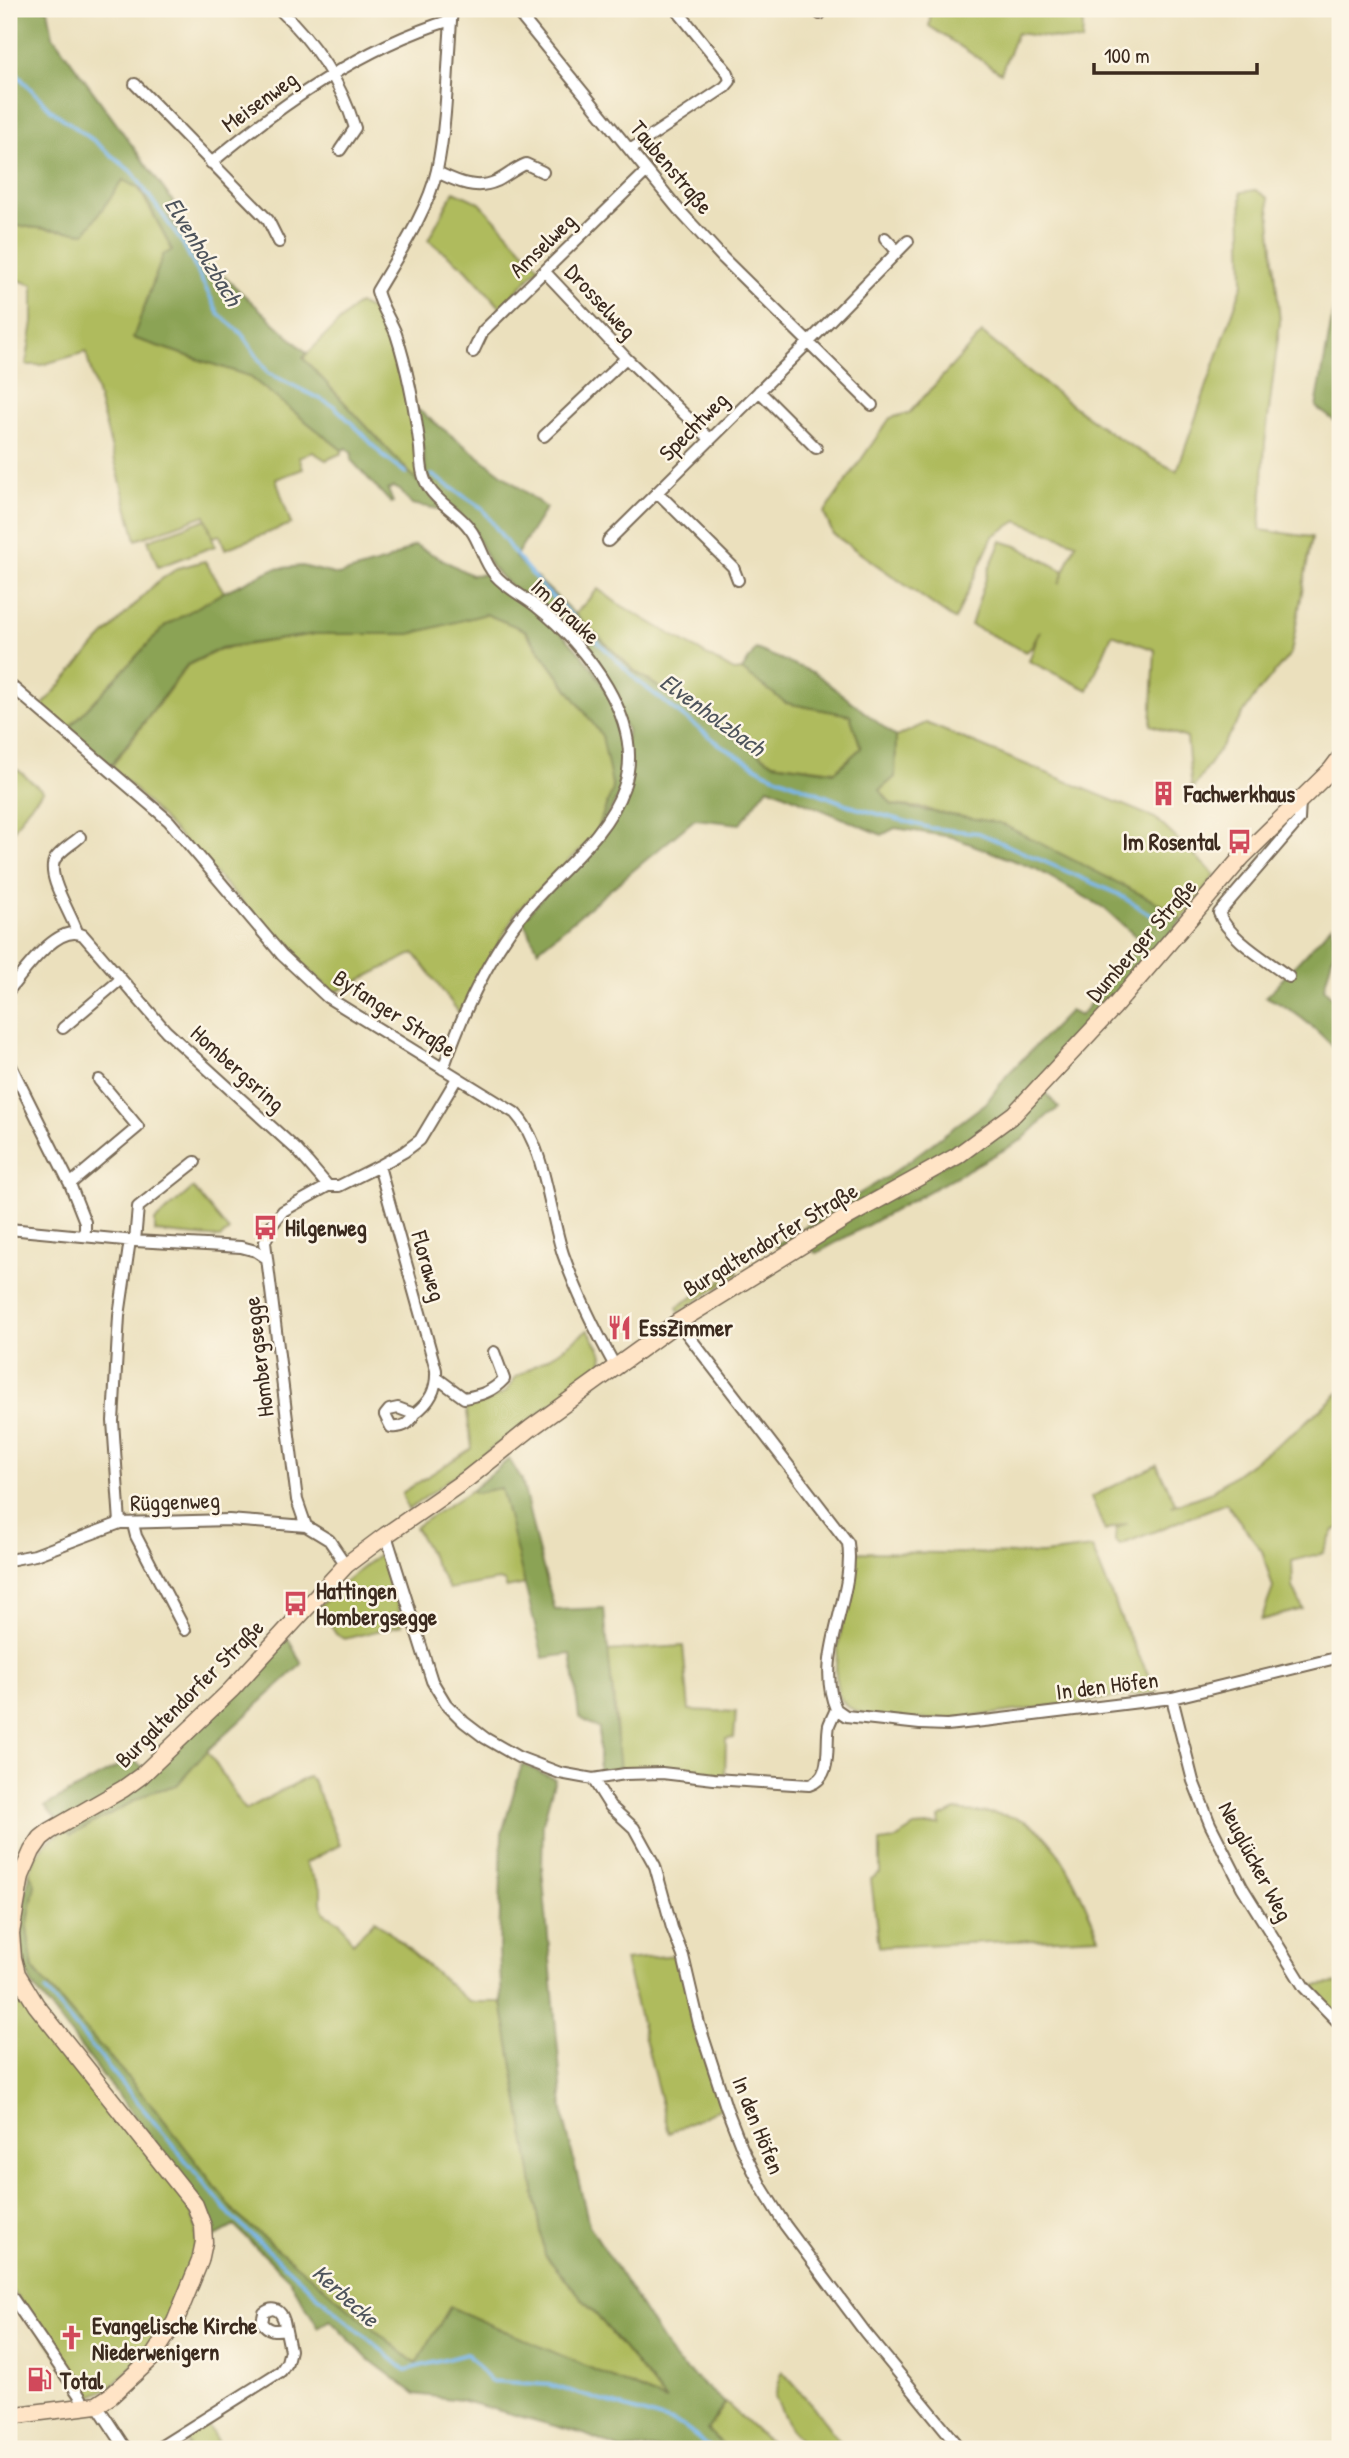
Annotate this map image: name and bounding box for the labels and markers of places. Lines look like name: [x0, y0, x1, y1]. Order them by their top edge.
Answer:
place label: Fachwerkhaus: [1183, 778, 1295, 809]
building icon: Fachwerkhaus: [1150, 779, 1178, 807]
place label: Im Rosental: [1123, 826, 1221, 857]
bus stop icon: Im Rosental: [1226, 827, 1254, 855]
place label: Hilgenweg: [285, 1212, 367, 1244]
bus stop icon: Hilgenweg: [251, 1213, 279, 1241]
place label: EssZimmer: [639, 1312, 733, 1343]
restaurant icon: EssZimmer: [605, 1313, 633, 1341]
place label: Hattingen Hombergsegge: [316, 1575, 438, 1633]
bus stop icon: Hattingen Hombergsegge: [282, 1589, 310, 1617]
place label: Evangelische Kirche Niederwenigern: [92, 2310, 258, 2368]
church icon: Evangelische Kirche Niederwenigern: [58, 2324, 86, 2352]
place label: Total: [59, 2365, 104, 2396]
fuel station icon: Total: [26, 2366, 54, 2394]

